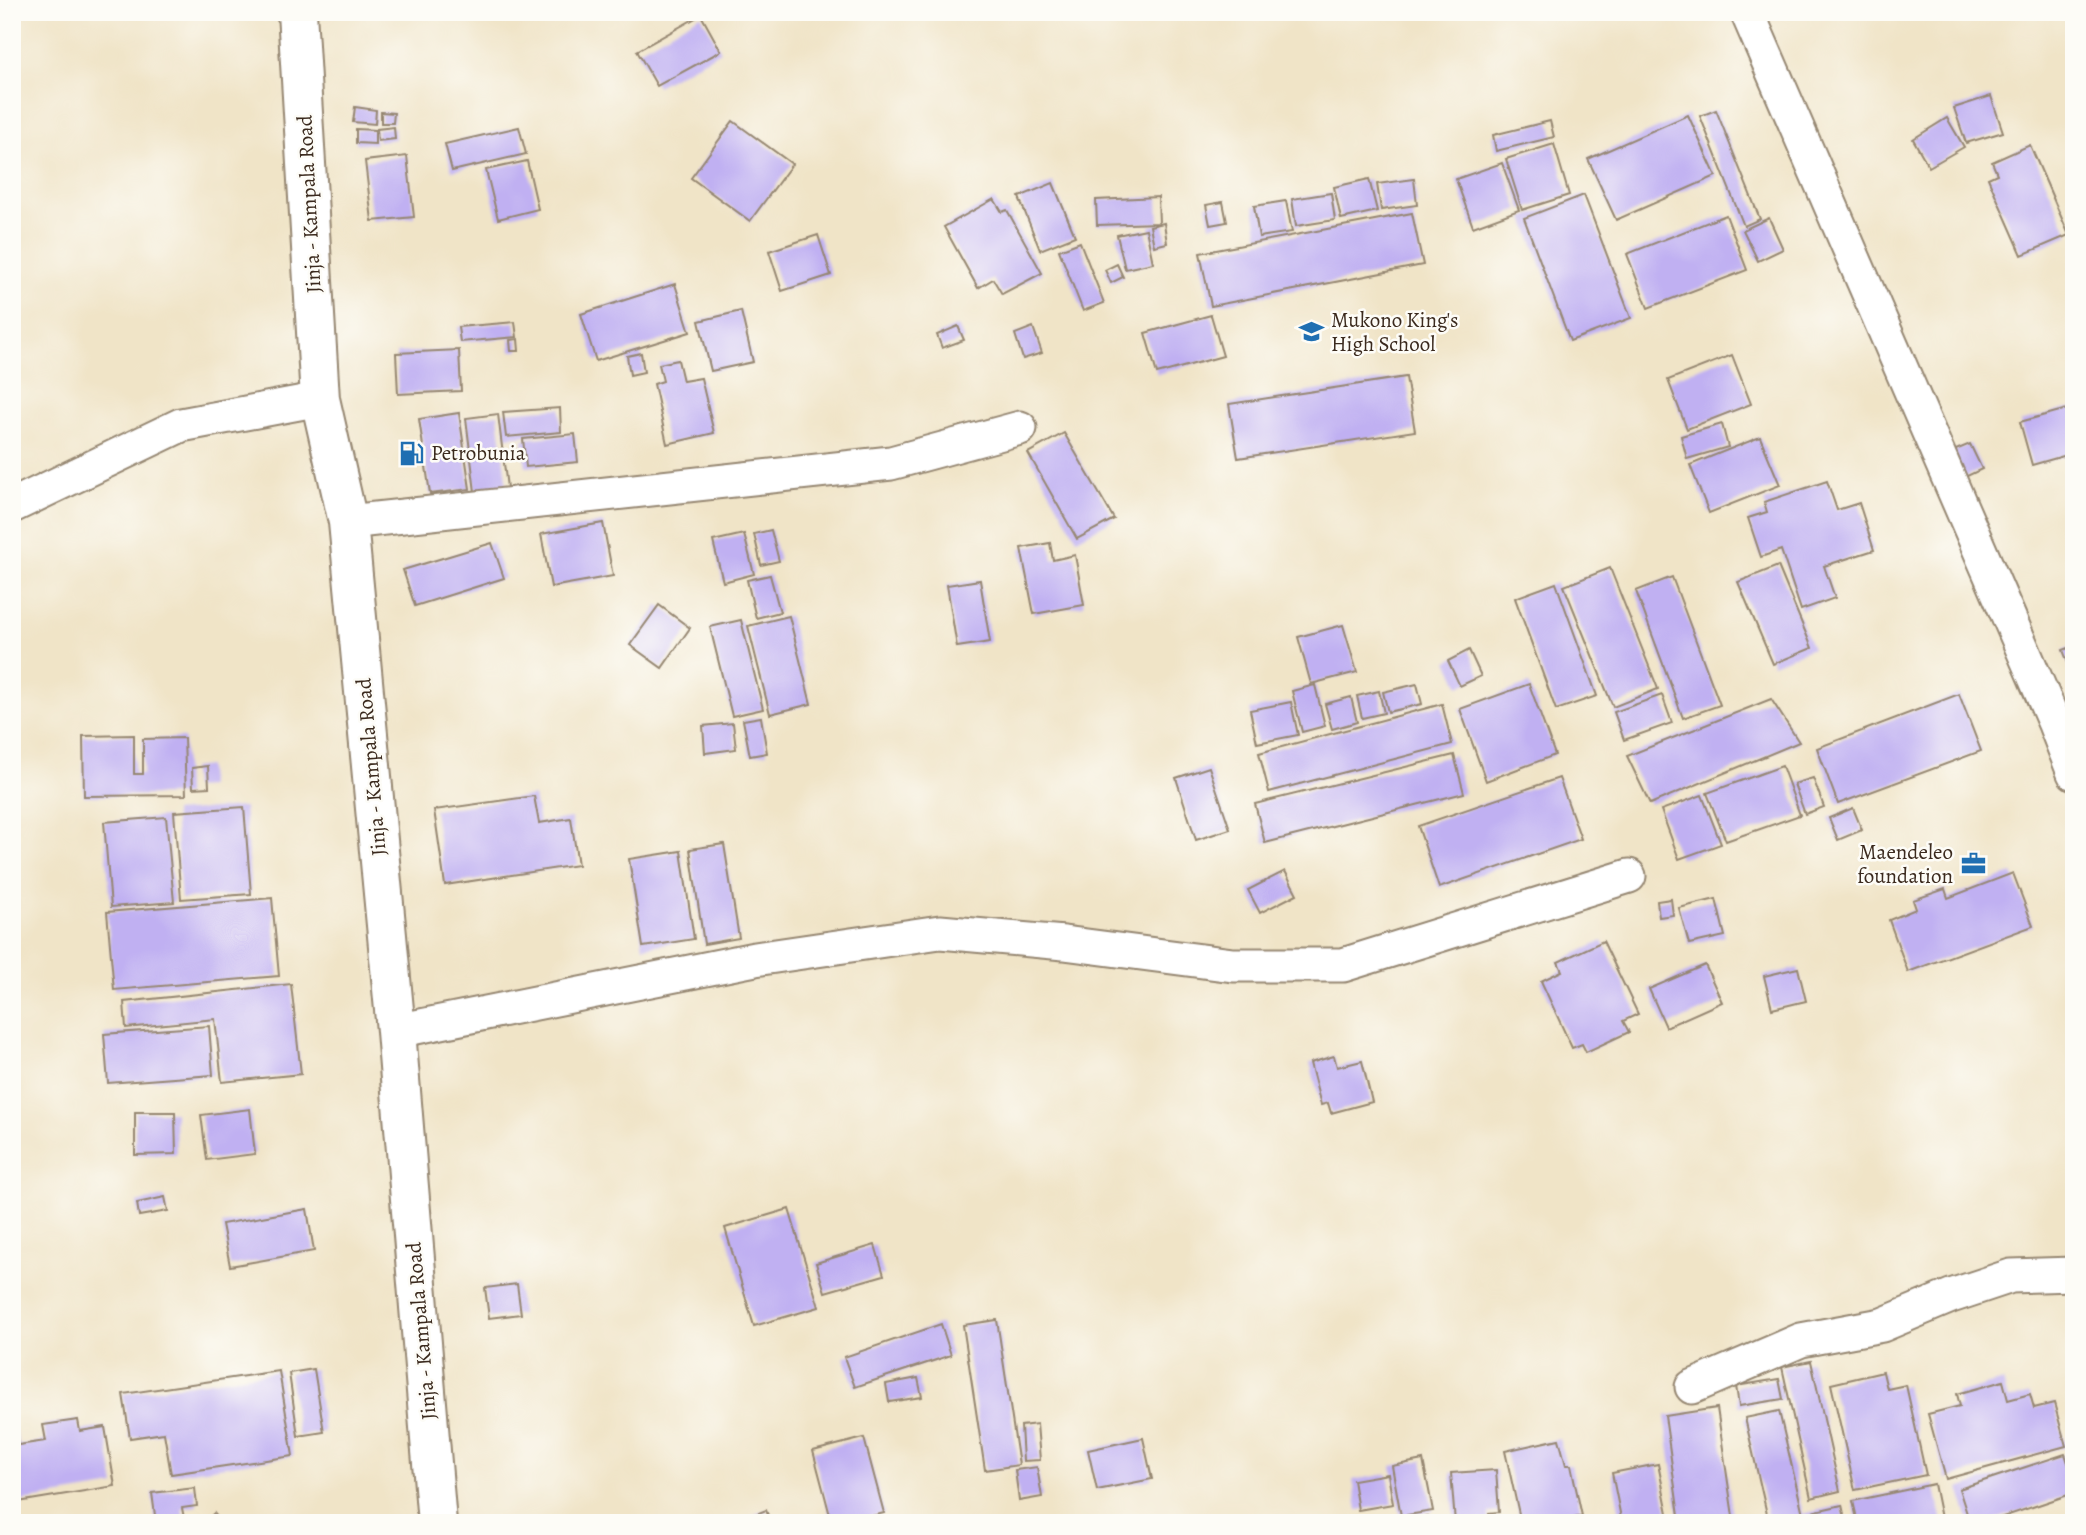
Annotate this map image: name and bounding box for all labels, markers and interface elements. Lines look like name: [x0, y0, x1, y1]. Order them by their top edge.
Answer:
street label: Jinja - Kampala Road: [290, 114, 328, 294]
place label: Mukono King's High School: [1331, 306, 1459, 358]
school or university icon: Mukono King's High School: [1297, 318, 1325, 346]
fuel station icon: Petrobunia: [397, 439, 425, 467]
place label: Petrobunia: [431, 439, 526, 467]
street label: Jinja - Kampala Road: [349, 676, 393, 857]
place label: Maendeleo foundation: [1857, 838, 1953, 890]
office icon: Maendeleo foundation: [1959, 850, 1987, 878]
street label: Jinja - Kampala Road: [399, 1240, 443, 1421]

